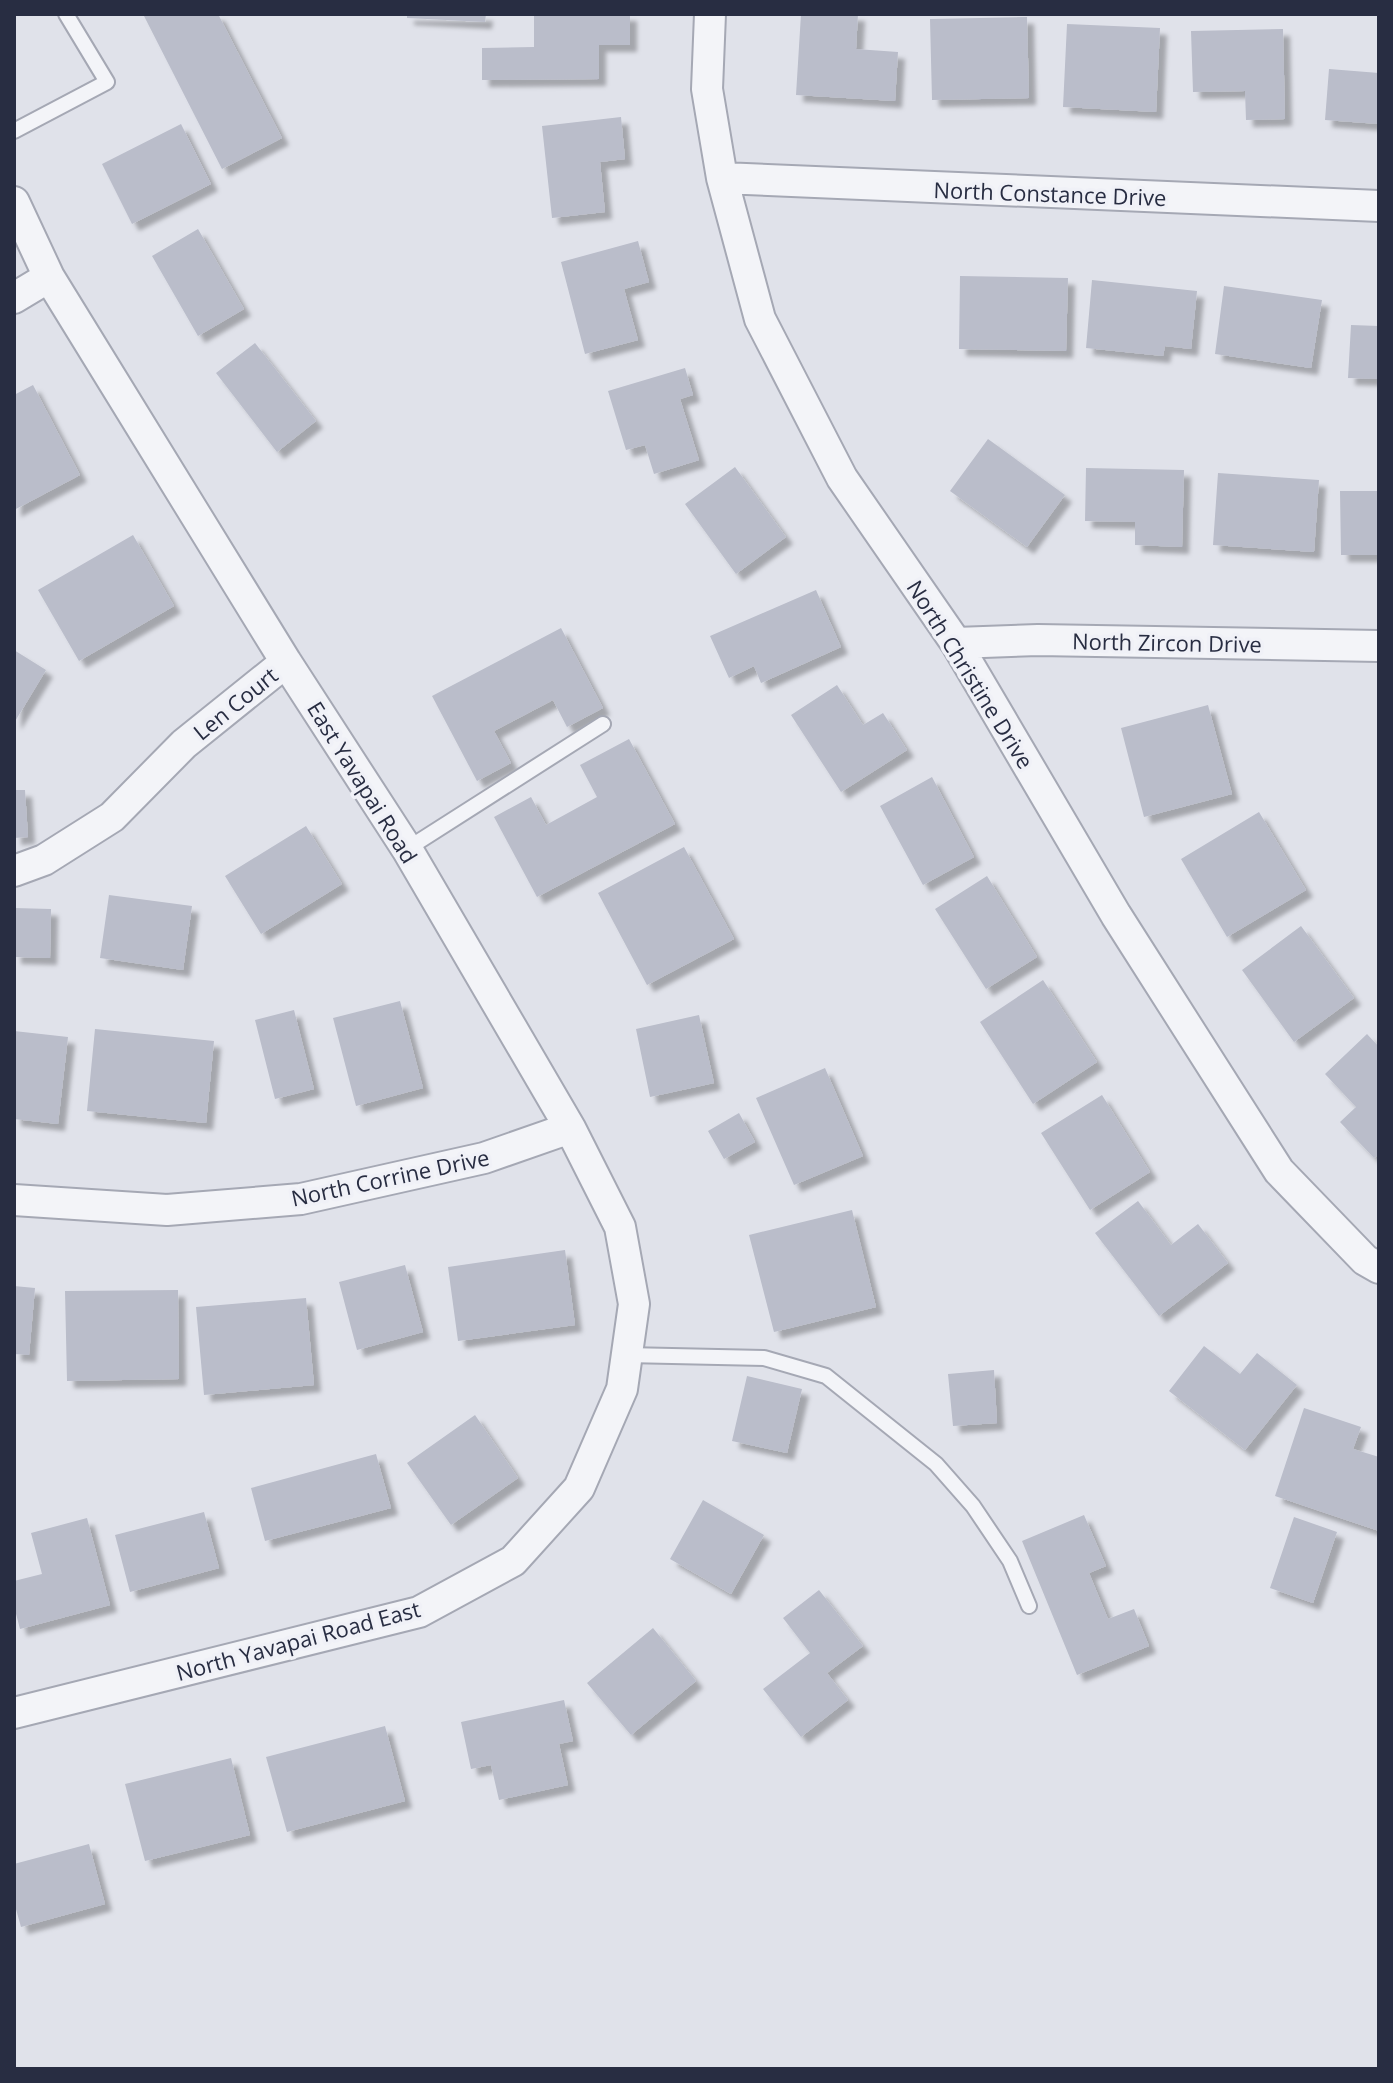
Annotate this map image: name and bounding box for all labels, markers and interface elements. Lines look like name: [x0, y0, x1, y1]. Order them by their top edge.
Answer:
street label: North Constance Drive: [933, 174, 1167, 212]
street label: North Christine Drive: [901, 574, 1041, 774]
street label: North Zircon Drive: [1072, 625, 1262, 659]
street label: Len Court: [187, 660, 284, 746]
street label: East Yavapai Road: [301, 695, 425, 869]
street label: North Corrine Drive: [288, 1141, 492, 1213]
street label: North Yavapai Road East: [173, 1593, 424, 1687]

